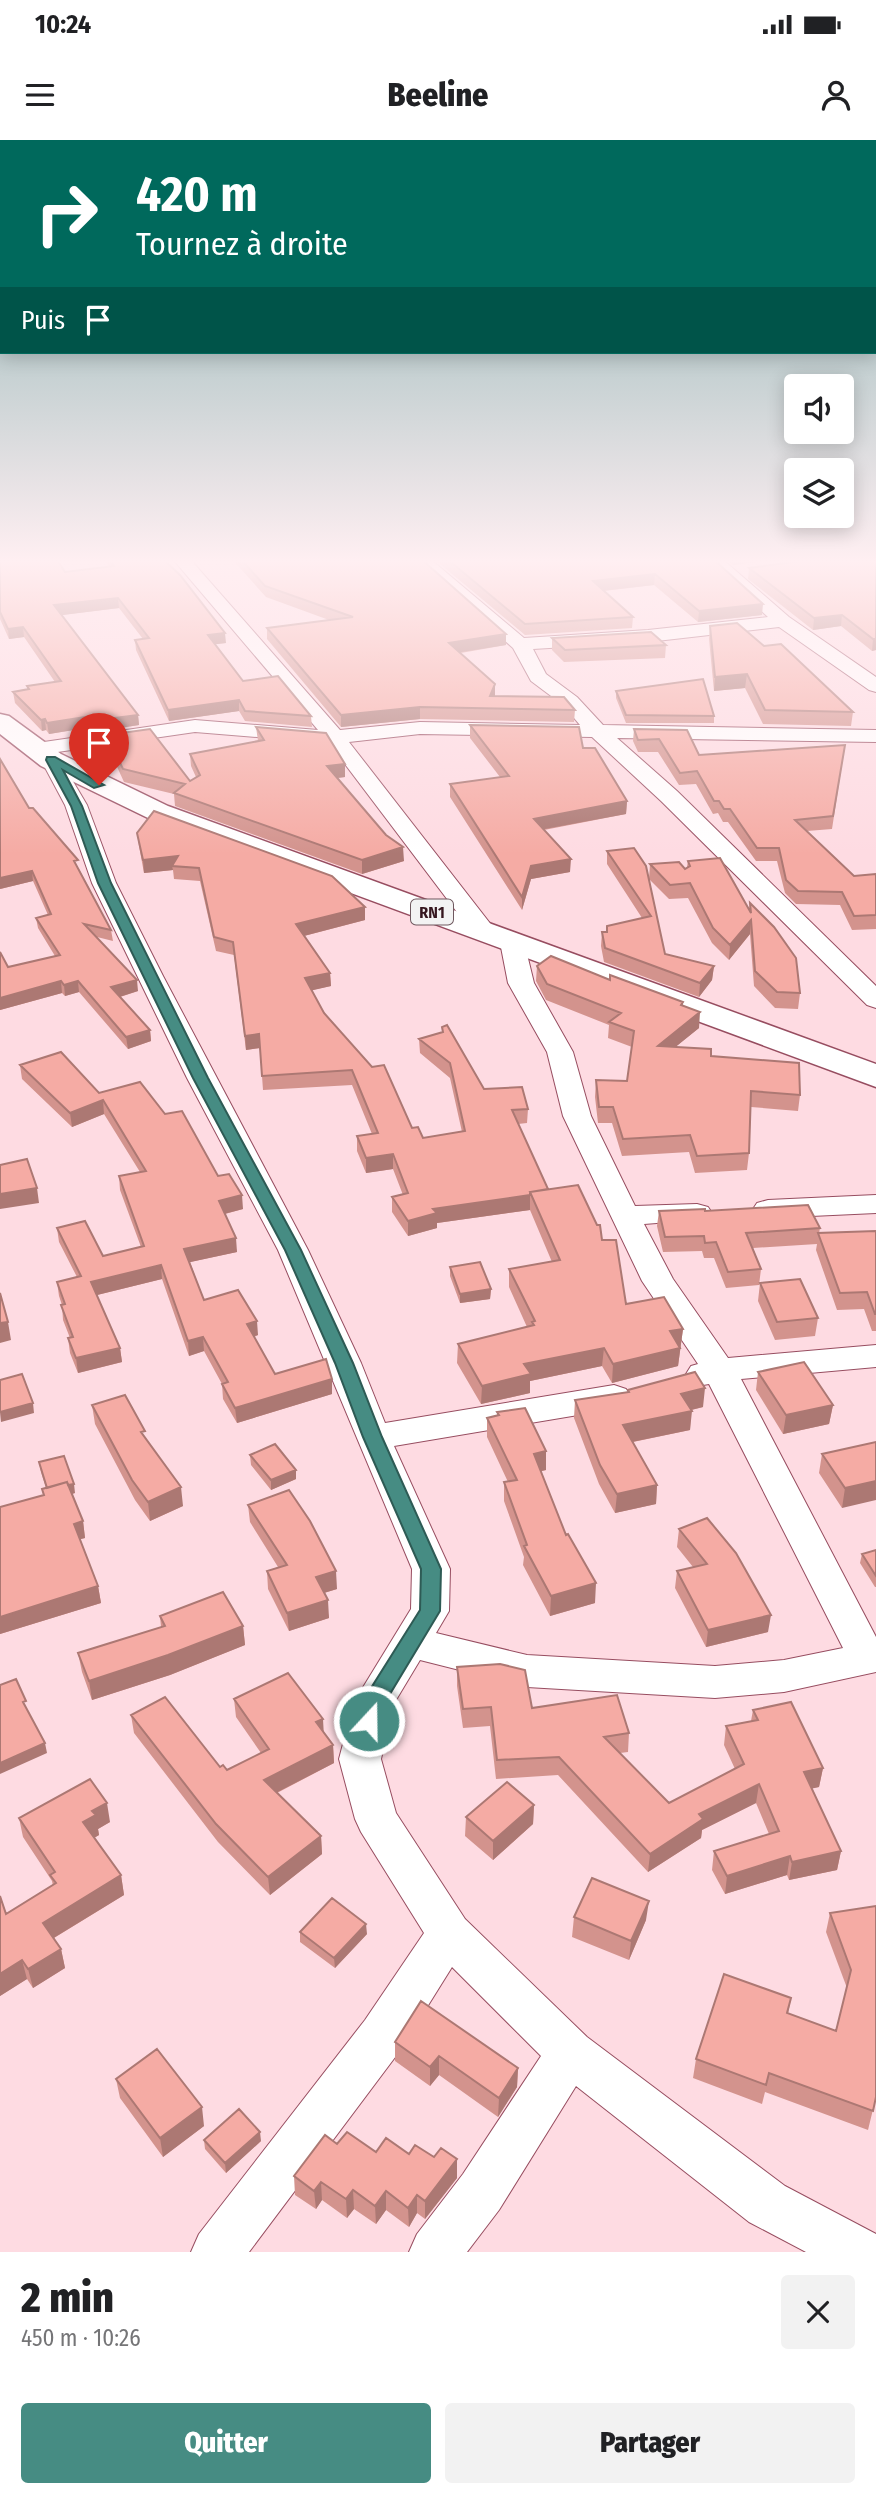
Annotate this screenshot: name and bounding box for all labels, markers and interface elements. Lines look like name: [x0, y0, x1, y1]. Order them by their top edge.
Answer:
text: 10:24: [35, 9, 91, 40]
icon: menu: [21, 76, 59, 114]
text: Beeline: [388, 76, 488, 114]
icon: person: [817, 76, 855, 114]
text: 420 m: [136, 165, 258, 224]
icon: right: [21, 168, 112, 259]
text: Tournez à droite: [136, 225, 348, 263]
icon: arrive: [79, 301, 117, 339]
text: Puis: [21, 305, 65, 336]
map controls: [784, 374, 854, 528]
button: sound: [784, 374, 854, 444]
button: layers: [784, 458, 854, 528]
pin: [69, 713, 129, 785]
icon: arrive: [80, 724, 118, 762]
road number: RN1: [411, 900, 453, 925]
position arrow: [332, 1684, 406, 1758]
text: 2 min: [21, 2273, 114, 2323]
button: close: [781, 2275, 855, 2349]
text: 450 m · 10:26: [21, 2324, 141, 2352]
button: Quitter: [21, 2403, 431, 2483]
button: Partager: [445, 2403, 855, 2483]

